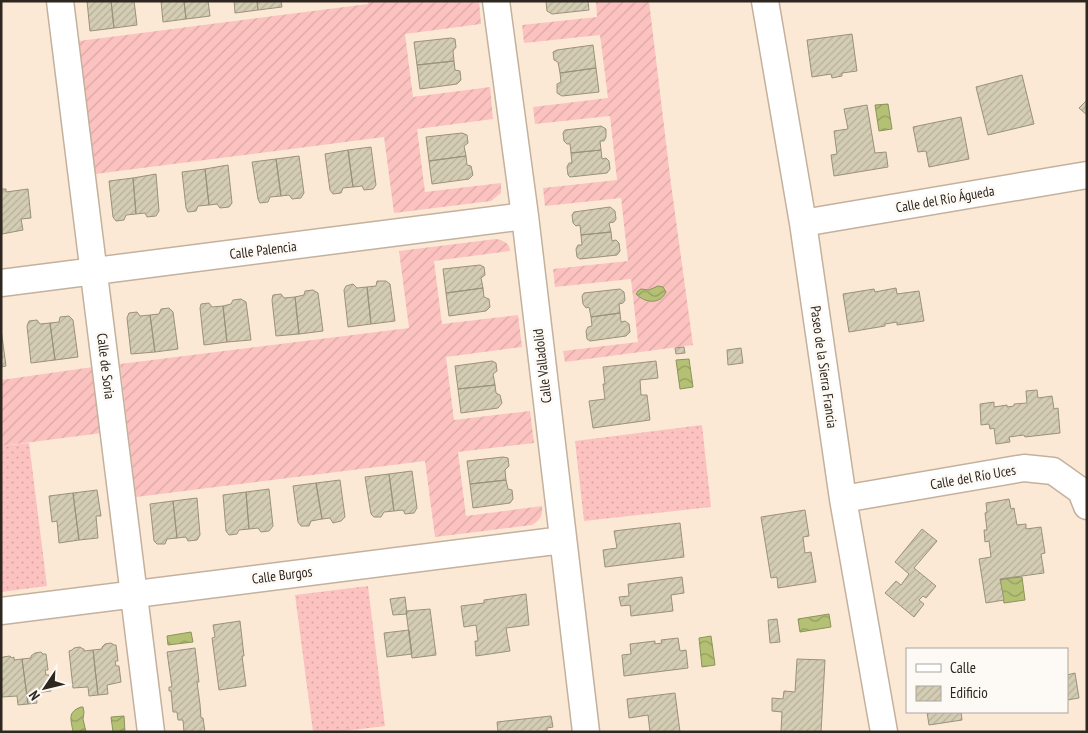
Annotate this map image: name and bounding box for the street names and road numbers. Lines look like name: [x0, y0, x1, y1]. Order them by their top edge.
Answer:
street label: Calle del Río Águeda: [894, 181, 996, 217]
street label: Calle Palencia: [228, 237, 298, 263]
street label: Paseo de la Sierra Francia: [806, 305, 842, 429]
street label: Calle Valladolid: [529, 328, 555, 404]
street label: Calle de Soria: [93, 332, 119, 400]
street label: Calle del Río Uces: [929, 461, 1017, 493]
street label: Calle Burgos: [251, 562, 313, 588]

